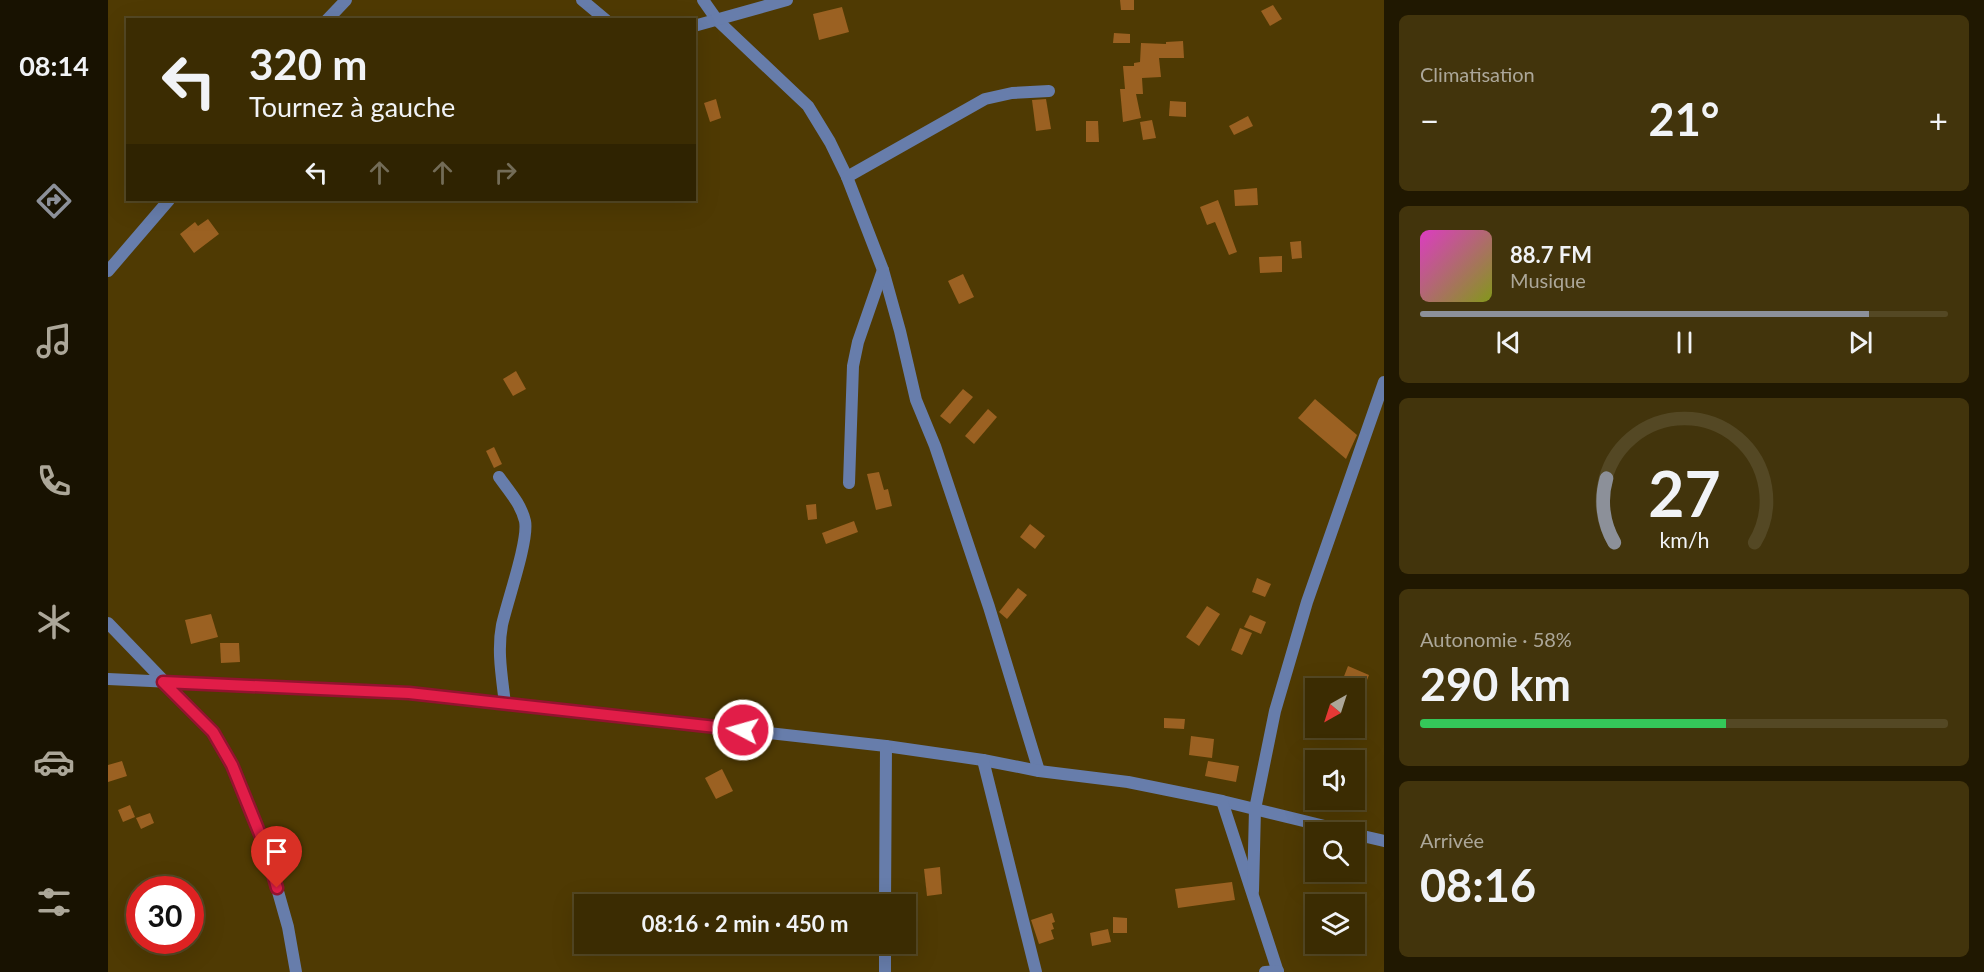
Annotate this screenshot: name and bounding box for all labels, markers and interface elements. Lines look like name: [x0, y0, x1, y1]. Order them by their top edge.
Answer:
text: 320 m: [249, 39, 367, 89]
icon: left: [150, 42, 228, 120]
text: 08:14: [19, 49, 89, 82]
text: Climatisation: [1420, 62, 1535, 86]
text: Tournez à gauche: [249, 90, 455, 123]
text: 21°: [1649, 92, 1719, 146]
text: −: [1420, 100, 1439, 140]
text: +: [1929, 100, 1948, 140]
icon: left: [300, 156, 333, 189]
icon: ahead: [363, 156, 396, 189]
icon: ahead: [426, 156, 459, 189]
icon: right: [489, 156, 522, 189]
icon: directions: [33, 180, 75, 222]
text: 88.7 FM: [1510, 241, 1592, 268]
text: Musique: [1510, 268, 1586, 292]
icon: music: [33, 320, 75, 362]
icon: previous: [1492, 326, 1525, 359]
icon: pause: [1668, 326, 1701, 359]
icon: next: [1844, 326, 1877, 359]
text: 27: [1648, 455, 1720, 530]
icon: phone: [33, 460, 75, 502]
text: km/h: [1659, 527, 1709, 553]
icon: climate: [33, 601, 75, 643]
text: Autonomie · 58%: [1420, 627, 1572, 651]
text: 290 km: [1420, 657, 1571, 711]
north arrow: [1305, 678, 1365, 738]
map controls: [1305, 678, 1365, 954]
position arrow: [711, 698, 775, 762]
icon: car: [33, 741, 75, 783]
button: sound: [1305, 750, 1365, 810]
button: search: [1305, 822, 1365, 882]
pin: [251, 826, 302, 888]
text: Arrivée: [1420, 828, 1484, 852]
icon: arrive: [260, 835, 293, 868]
text: 08:16: [1420, 858, 1536, 912]
speed limit sign: 30: [126, 876, 204, 954]
icon: filters: [33, 881, 75, 923]
button: layers: [1305, 894, 1365, 954]
text: 08:16 · 2 min · 450 m: [642, 910, 848, 937]

